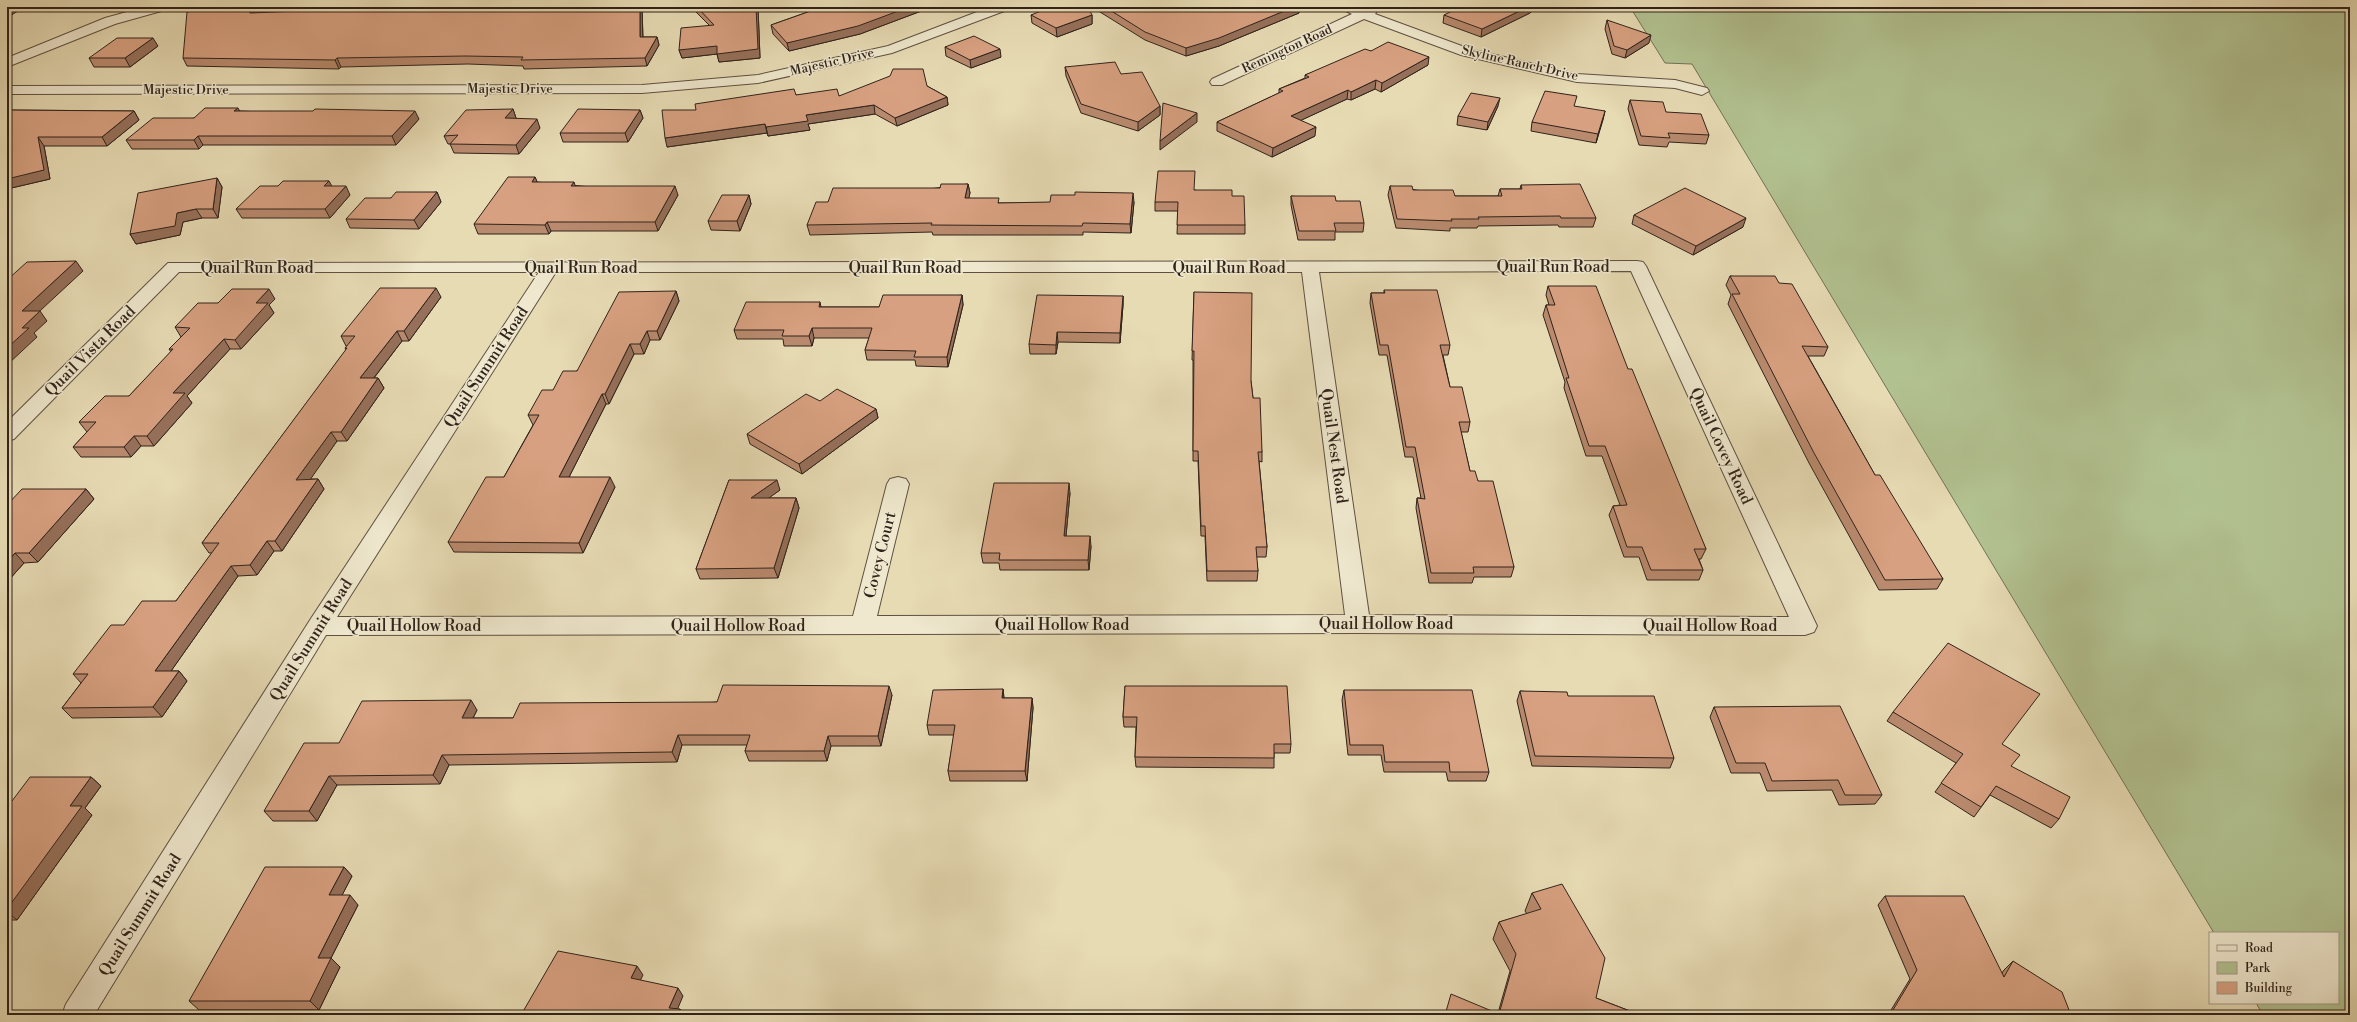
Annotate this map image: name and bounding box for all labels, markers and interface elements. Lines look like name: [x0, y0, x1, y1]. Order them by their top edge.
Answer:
street label: Remington Road: [1239, 21, 1335, 77]
street label: Skyline Ranch Drive: [1460, 42, 1580, 84]
street label: Majestic Drive: [788, 44, 876, 79]
street label: Majestic Drive: [467, 81, 553, 97]
street label: Majestic Drive: [143, 82, 229, 98]
street label: Quail Run Road: [1496, 257, 1610, 277]
street label: Quail Run Road: [200, 258, 314, 278]
street label: Quail Run Road: [524, 258, 638, 278]
street label: Quail Run Road: [848, 258, 962, 278]
street label: Quail Run Road: [1172, 258, 1286, 278]
street label: Quail Vista Road: [40, 301, 140, 401]
street label: Quail Summit Road: [439, 303, 533, 431]
street label: Quail Covey Road: [1685, 384, 1757, 508]
street label: Quail Nest Road: [1316, 387, 1352, 505]
street label: Covey Court: [860, 509, 901, 600]
street label: Quail Summit Road: [265, 575, 357, 705]
street label: Quail Hollow Road: [1319, 614, 1453, 634]
street label: Quail Hollow Road: [995, 615, 1129, 635]
street label: Quail Hollow Road: [347, 616, 481, 636]
street label: Quail Hollow Road: [671, 616, 805, 636]
street label: Quail Hollow Road: [1643, 616, 1777, 636]
street label: Quail Summit Road: [94, 850, 186, 980]
legend: [2209, 932, 2339, 1004]
text: Road: [2245, 941, 2273, 956]
text: Park: [2245, 961, 2271, 976]
text: Building: [2244, 981, 2293, 996]

